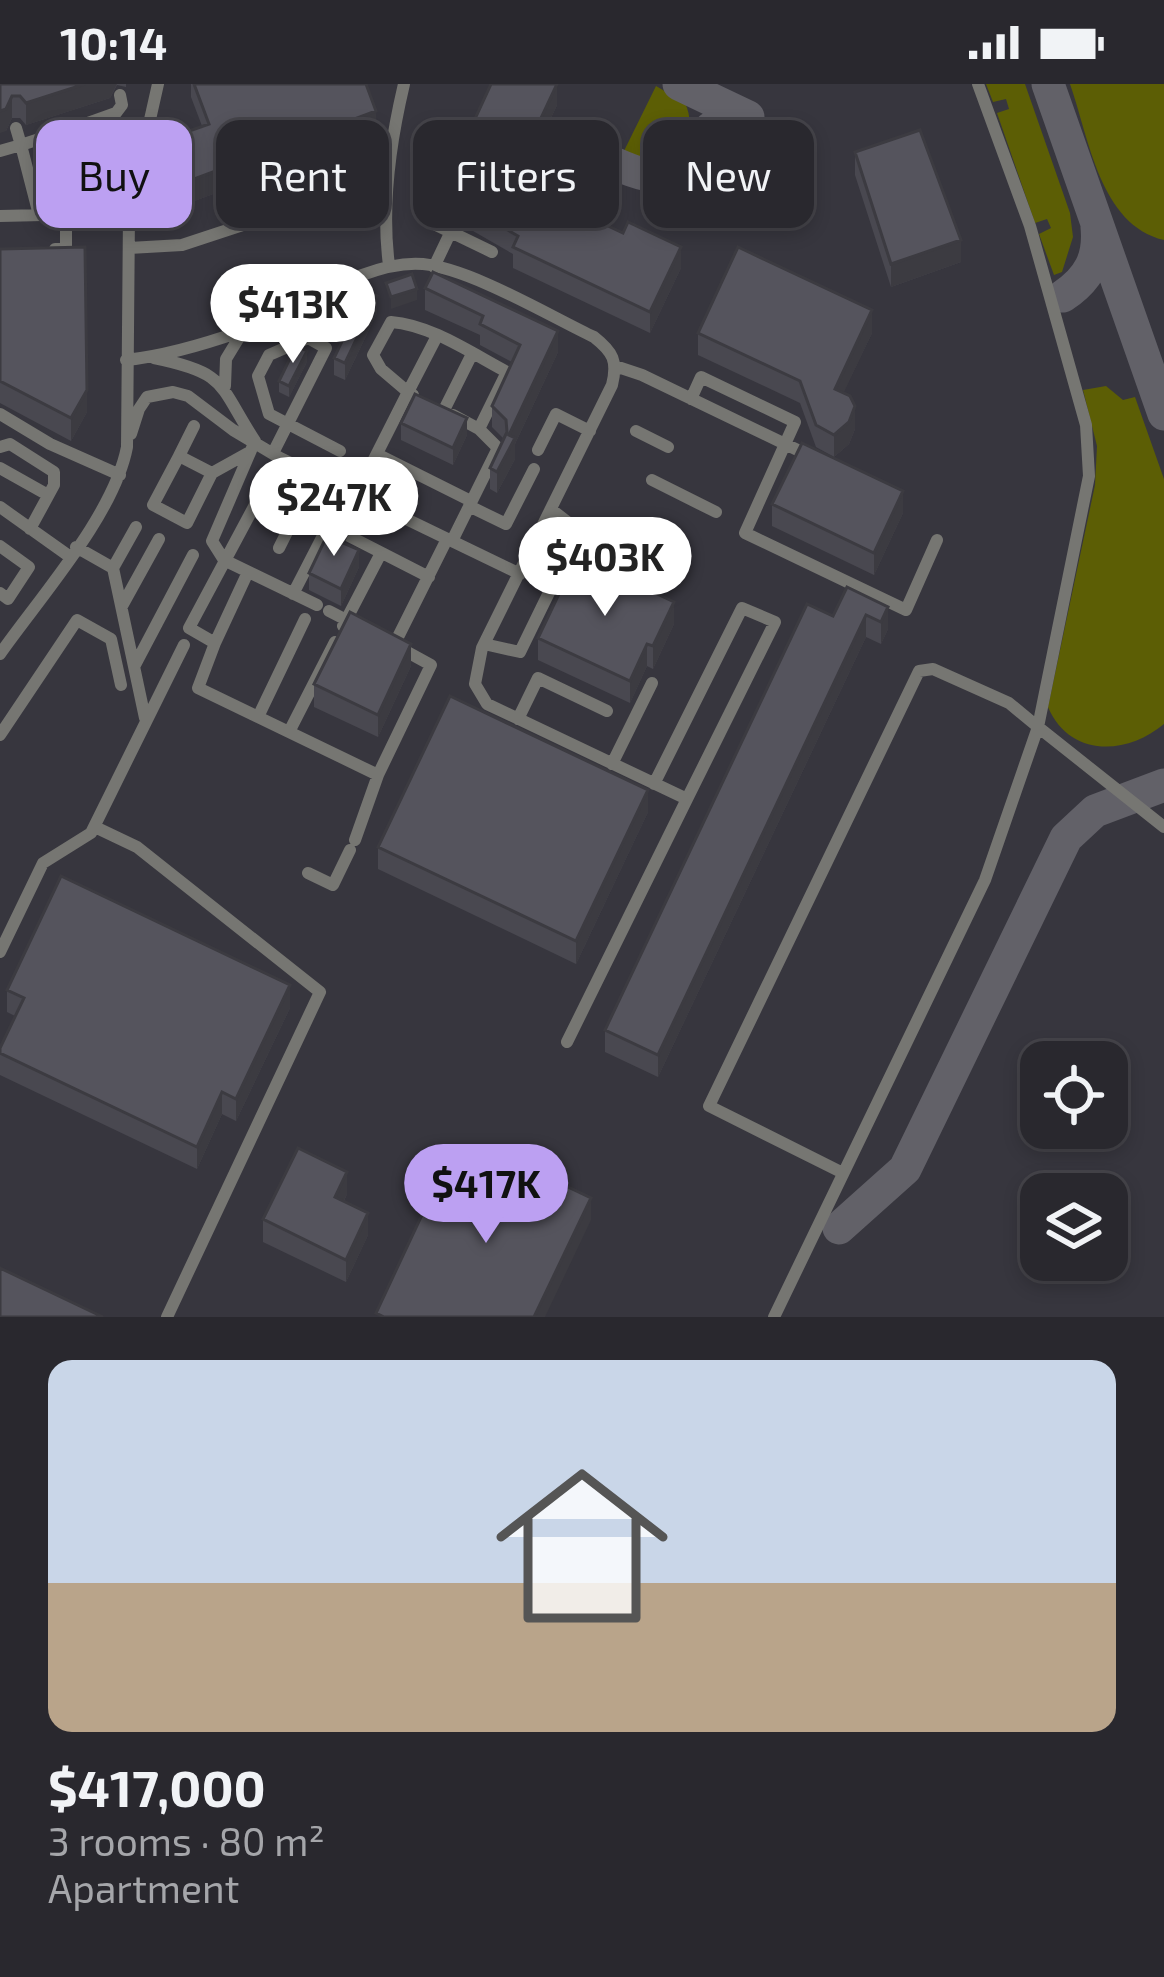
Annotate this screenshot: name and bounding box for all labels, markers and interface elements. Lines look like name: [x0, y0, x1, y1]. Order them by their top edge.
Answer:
text: 10:14: [60, 15, 168, 69]
chip: Buy: [36, 120, 192, 228]
chip: Rent: [216, 120, 389, 228]
chip: Filters: [413, 120, 619, 228]
chip: New: [643, 120, 814, 228]
pin: $413K: [209, 264, 377, 366]
text: $413K: [237, 279, 349, 326]
pin: $247K: [250, 457, 418, 559]
text: $247K: [276, 472, 392, 519]
pin: $403K: [521, 517, 689, 619]
text: $403K: [546, 532, 664, 579]
map controls: [1020, 1041, 1128, 1281]
button: locate: [1020, 1041, 1128, 1149]
pin: $417K: [402, 1144, 570, 1246]
text: $417K: [431, 1159, 541, 1206]
button: layers: [1020, 1173, 1128, 1281]
icon: home: [474, 1438, 690, 1654]
text: $417,000: [48, 1756, 266, 1817]
text: 3 rooms · 80 m²: [48, 1817, 325, 1864]
text: Apartment: [48, 1864, 239, 1911]

